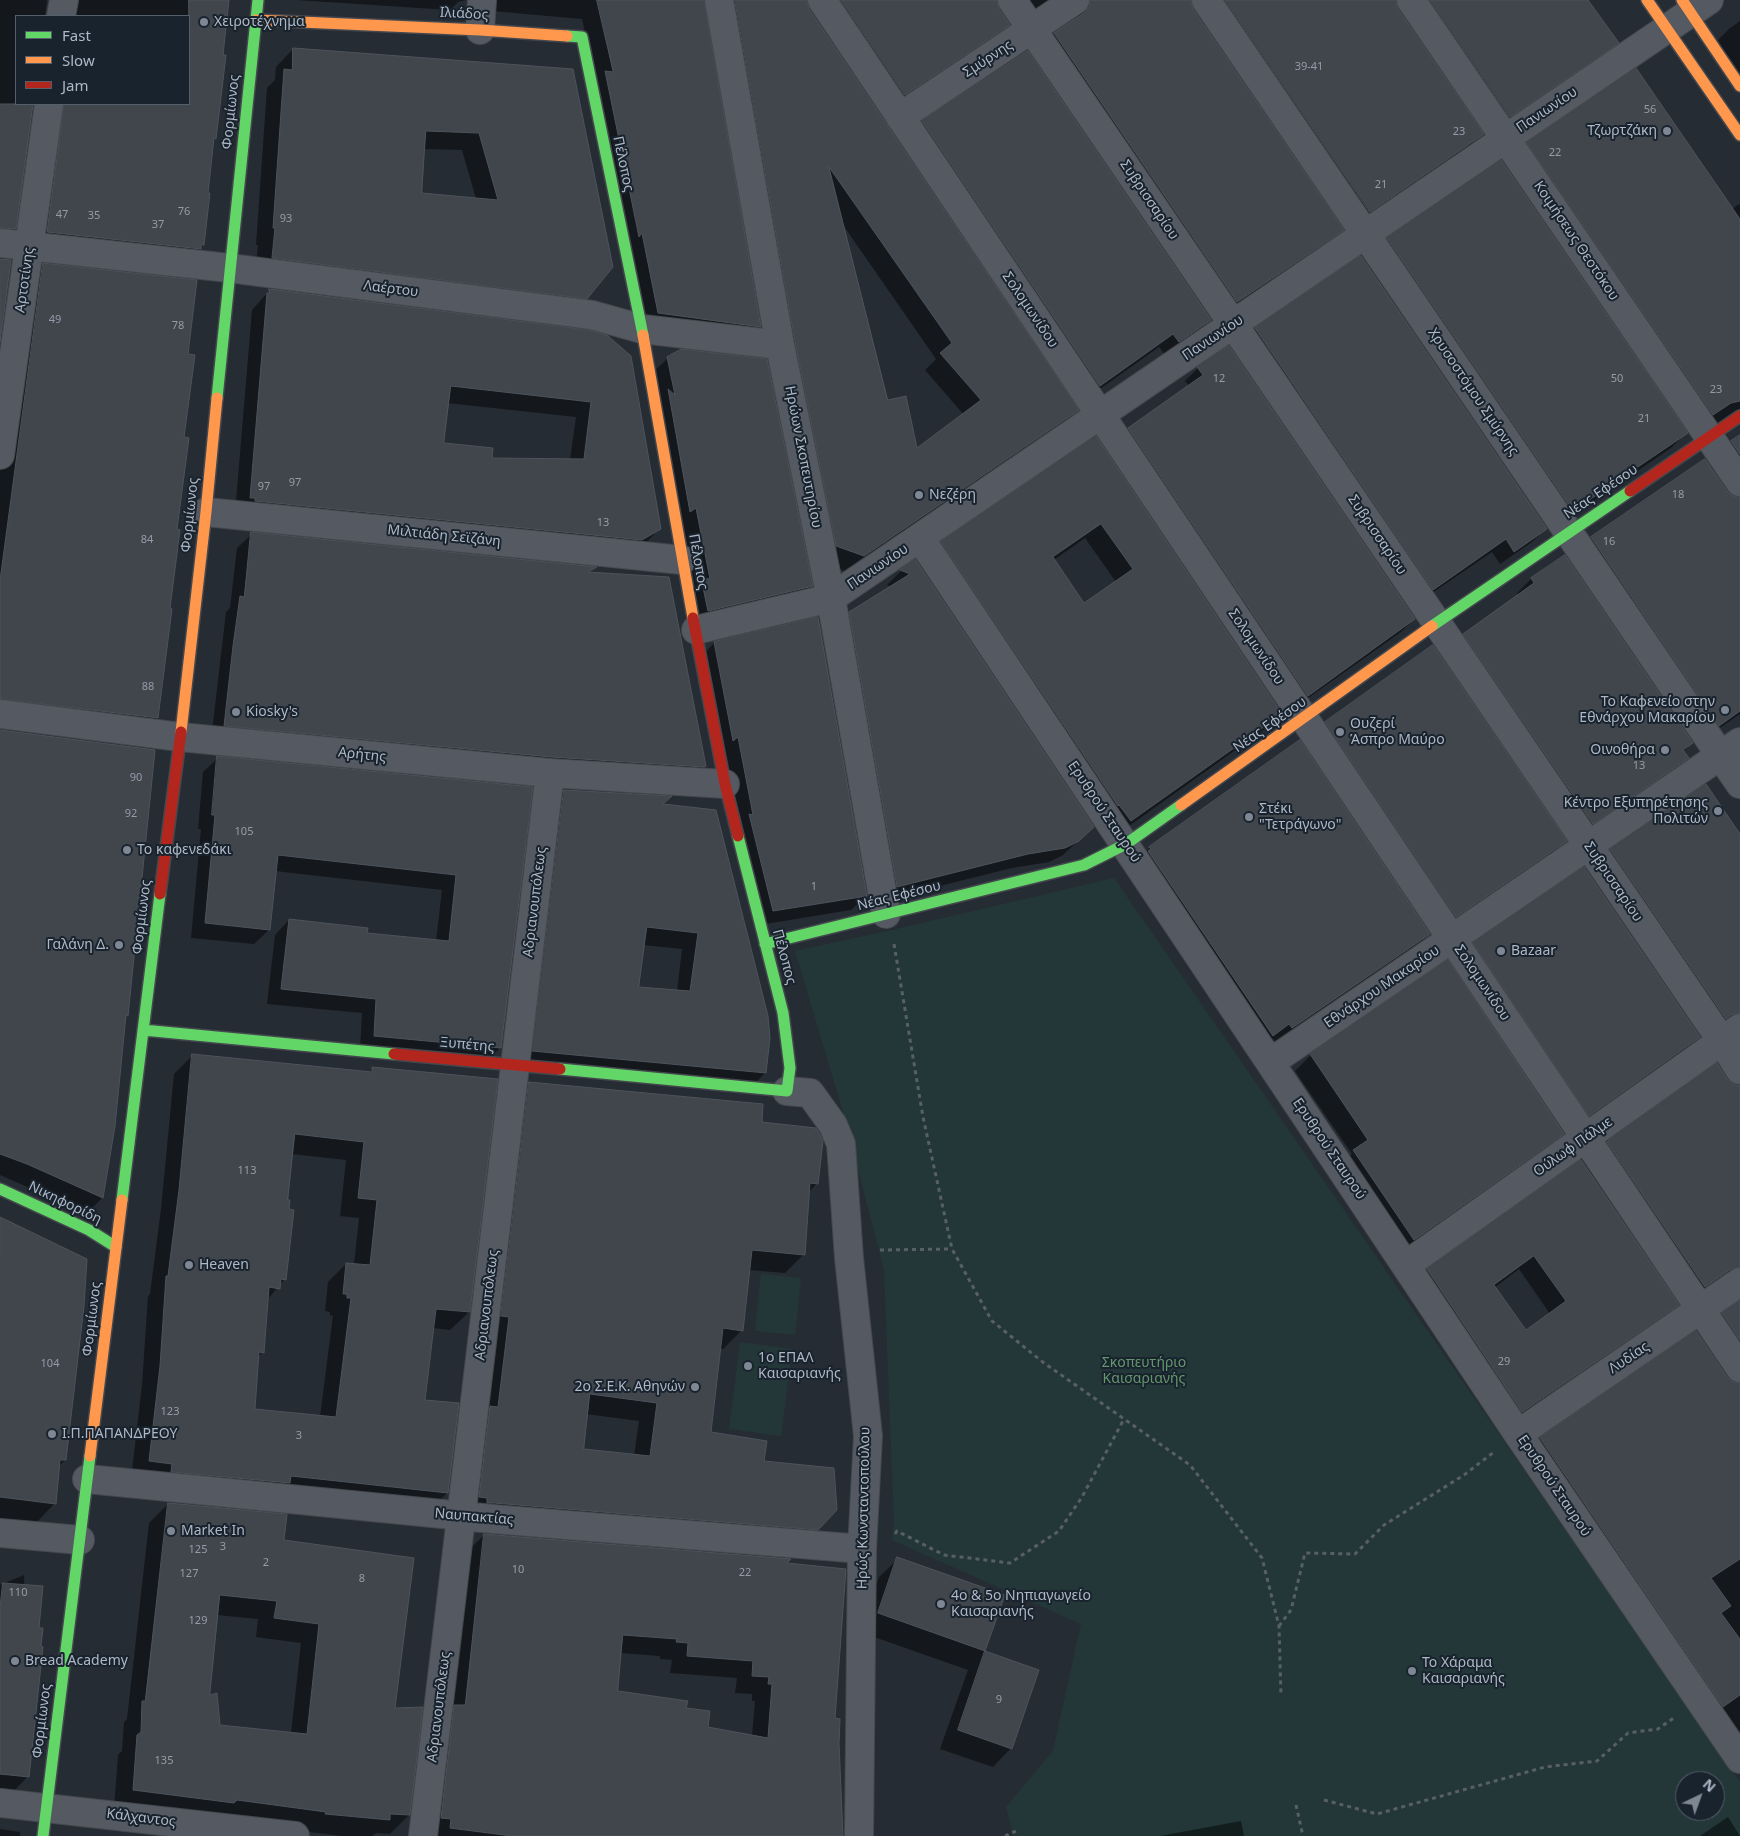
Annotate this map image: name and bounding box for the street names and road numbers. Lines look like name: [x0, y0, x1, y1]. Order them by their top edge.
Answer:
street label: Ιλιάδος: [439, 4, 489, 24]
street label: Σμύρνης: [960, 37, 1016, 81]
street label: Φορμίωνος: [219, 74, 243, 150]
street label: Πανιωνίου: [1513, 84, 1581, 136]
street label: Πέλοπος: [609, 135, 637, 193]
street label: Συβρισσαρίου: [1116, 157, 1182, 243]
street label: Κοιμήσεως Θεοτόκου: [1530, 178, 1622, 304]
street label: Αρτοτίνης: [12, 246, 38, 314]
street label: Σολομωνίδου: [998, 269, 1062, 351]
street label: Λαέρτου: [363, 277, 419, 301]
street label: Πανιωνίου: [1179, 312, 1247, 364]
street label: Χρυσοστόμου Σμύρνης: [1424, 325, 1522, 459]
street label: Ηρώων Σκοπευτηρίου: [781, 384, 825, 530]
street label: Νέας Εφέσου: [1561, 461, 1641, 523]
street label: Φορμίωνος: [178, 477, 202, 553]
street label: Συβρισσαρίου: [1344, 492, 1410, 578]
street label: Μιλτιάδη Σεϊζάνη: [386, 522, 502, 550]
street label: Πέλοπος: [685, 533, 711, 591]
street label: Πανιωνίου: [844, 541, 912, 593]
street label: Σολομωνίδου: [1224, 606, 1288, 688]
street label: Νέας Εφέσου: [1230, 694, 1310, 756]
street label: Αρήτης: [337, 744, 387, 766]
street label: Ερυθρού Σταυρού: [1064, 758, 1144, 866]
street label: Συβρισσαρίου: [1580, 839, 1646, 925]
street label: Αδριανουπόλεως: [520, 846, 550, 958]
street label: Νέας Εφέσου: [855, 877, 943, 915]
street label: Φορμίωνος: [129, 879, 155, 955]
street label: Πέλοπος: [769, 928, 799, 986]
street label: Εθνάρχου Μακαρίου: [1321, 942, 1443, 1032]
street label: Σολομωνίδου: [1450, 942, 1514, 1024]
street label: Ξυπέτης: [439, 1034, 495, 1056]
street label: Ερυθρού Σταυρού: [1289, 1095, 1369, 1203]
street label: Ούλωφ Πάλμε: [1530, 1114, 1616, 1180]
street label: Νικηφορίδη: [26, 1178, 104, 1228]
street label: Αδριανουπόλεως: [472, 1249, 502, 1361]
street label: Φορμίωνος: [79, 1281, 105, 1357]
street label: Λυδίας: [1606, 1338, 1652, 1378]
street label: Ηρώς Κωνσταντοπούλου: [854, 1427, 874, 1589]
street label: Ερυθρού Σταυρού: [1514, 1432, 1594, 1540]
street label: Ναυπακτίας: [434, 1505, 514, 1529]
street label: Αδριανουπόλεως: [424, 1651, 454, 1763]
street label: Φορμίωνος: [29, 1683, 55, 1759]
street label: Κάλχαντος: [105, 1805, 177, 1831]

